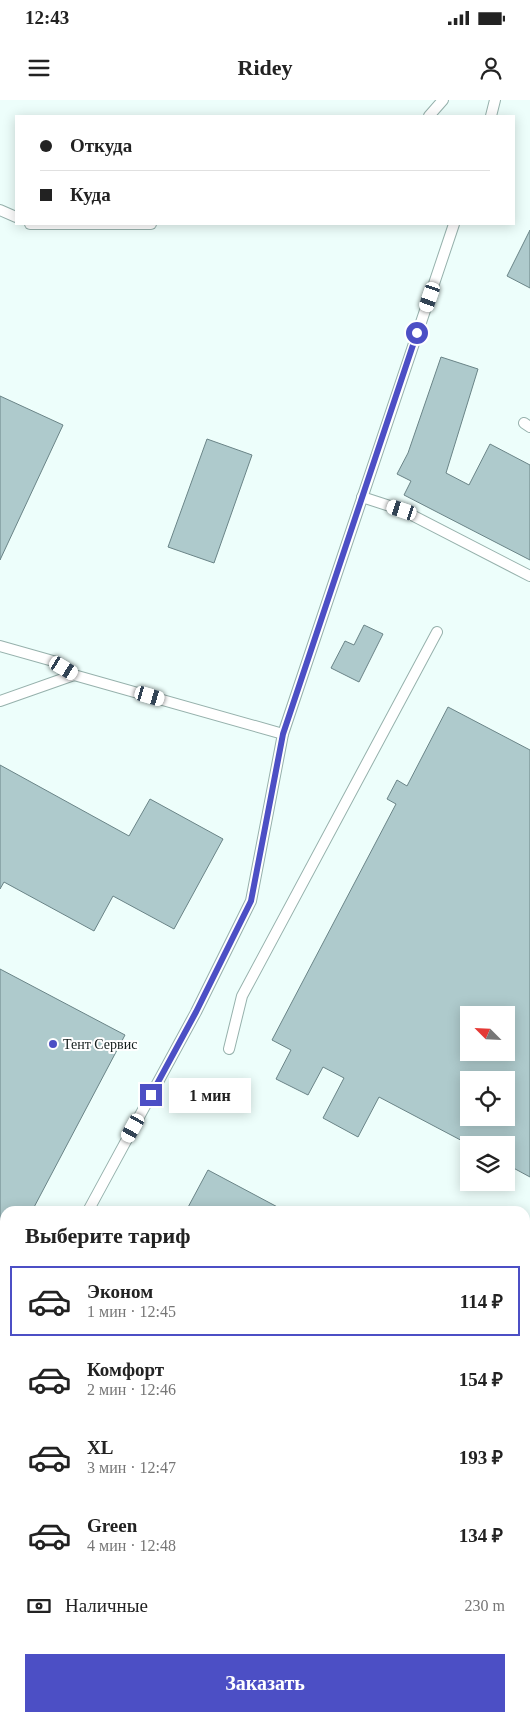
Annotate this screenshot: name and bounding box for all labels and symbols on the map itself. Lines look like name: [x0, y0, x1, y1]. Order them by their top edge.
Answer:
car: [418, 280, 441, 314]
route start: [406, 322, 428, 344]
car: [385, 498, 418, 522]
car: [47, 654, 80, 682]
car: [133, 685, 166, 707]
north arrow: [460, 1006, 515, 1061]
place label: Тент Сервис: [63, 1037, 137, 1052]
marker: Тент Сервис: [47, 1038, 59, 1050]
callout: 1 мин: [168, 1078, 251, 1112]
route end: [140, 1084, 162, 1106]
car: [119, 1111, 146, 1145]

